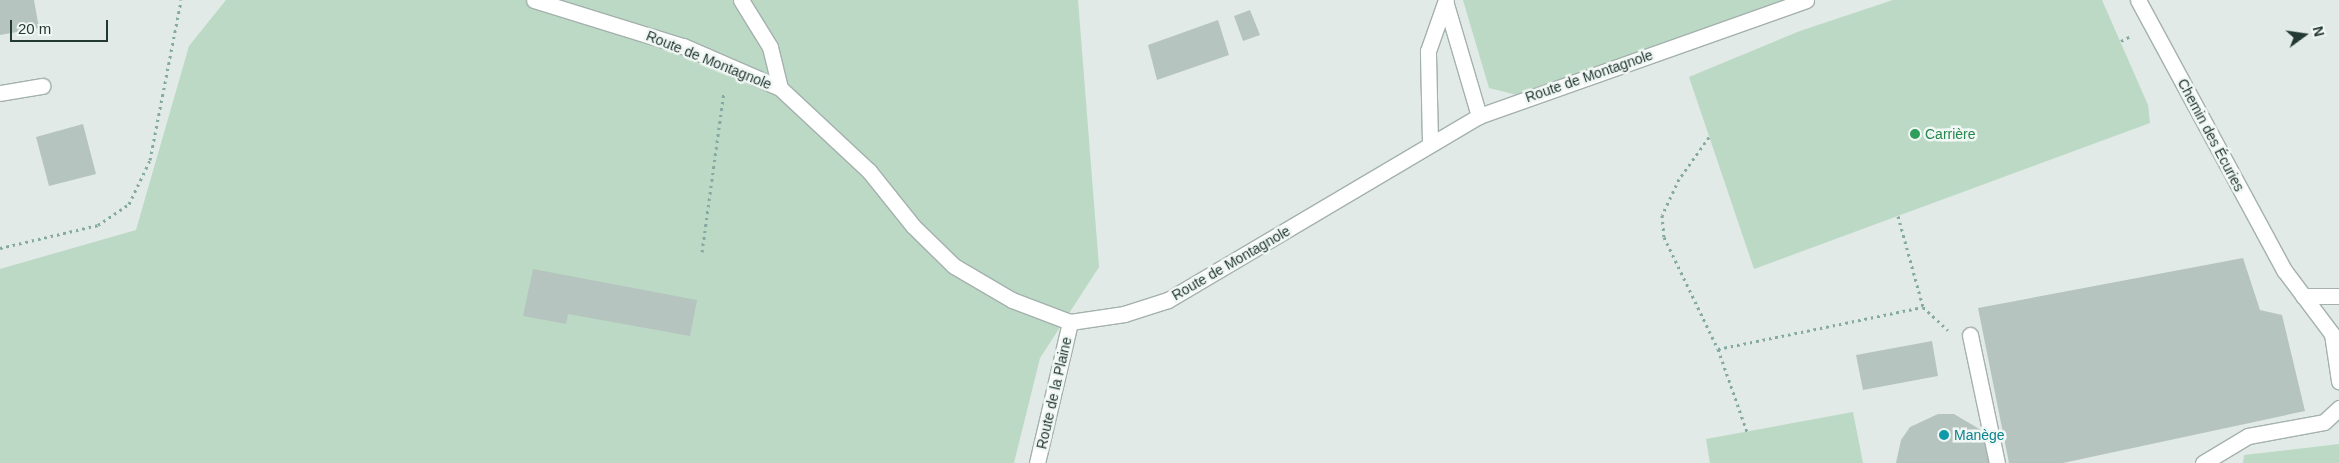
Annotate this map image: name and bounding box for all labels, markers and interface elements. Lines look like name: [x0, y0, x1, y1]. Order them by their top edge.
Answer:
scale bar: [12, 10, 110, 42]
north arrow: [2279, 10, 2329, 60]
text: 20 m: [18, 20, 51, 37]
text: N: [2310, 25, 2328, 38]
street label: Route de Montagnole: [644, 27, 774, 93]
street label: Route de Montagnole: [1523, 46, 1655, 106]
street label: Chemin des Écuries: [2174, 76, 2248, 194]
place label: Carrière: [1925, 126, 1976, 142]
marker: Carrière: [1909, 128, 1921, 140]
street label: Route de Montagnole: [1169, 222, 1293, 304]
street label: Route de la Plaine: [1033, 335, 1075, 451]
place label: Manège: [1954, 427, 2005, 443]
marker: Manège: [1938, 429, 1950, 441]

